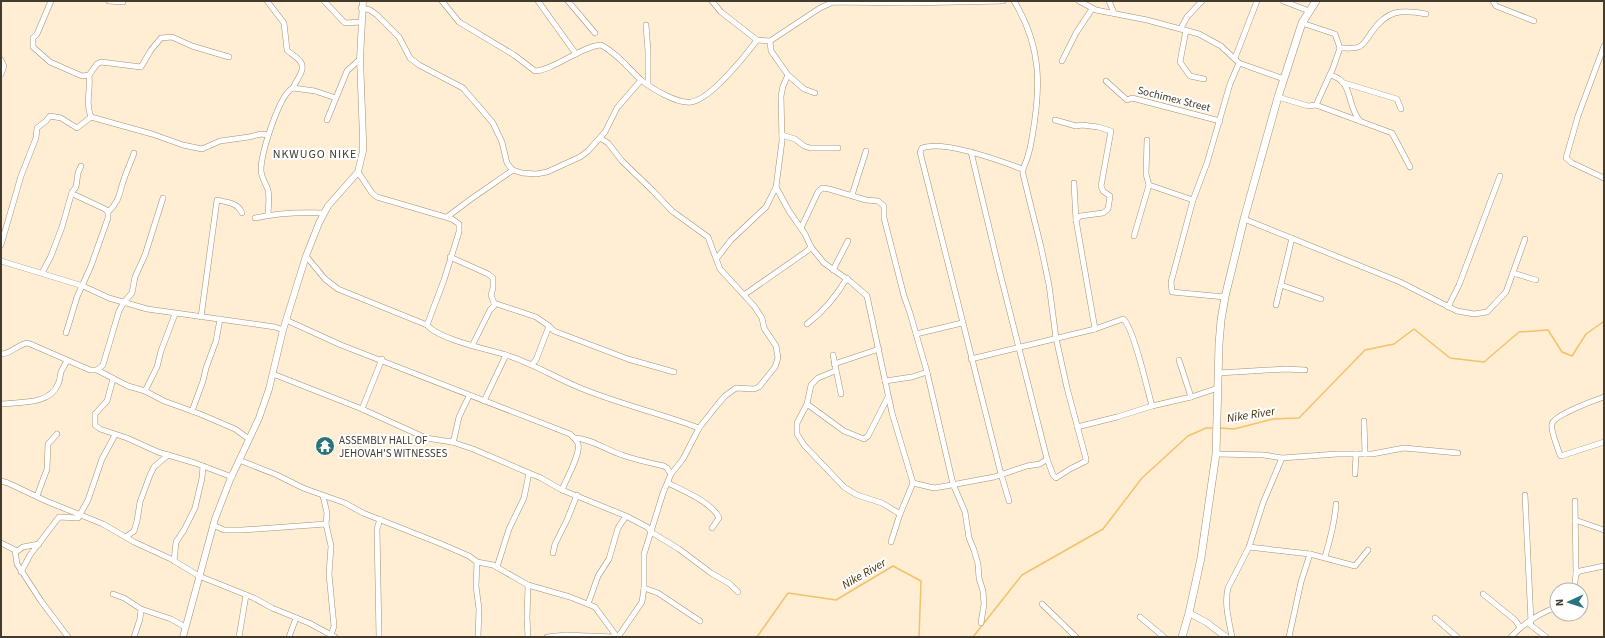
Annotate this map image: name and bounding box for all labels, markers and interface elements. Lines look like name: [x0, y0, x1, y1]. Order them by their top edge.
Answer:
street label: Sochimex Street: [1136, 83, 1212, 115]
district label: NKWUGO NIKE: [273, 146, 357, 163]
water label: Nike River: [1226, 403, 1277, 427]
place label: ASSEMBLY HALL OF JEHOVAH'S WITNESSES: [339, 433, 448, 461]
temple icon: ASSEMBLY HALL OF JEHOVAH'S WITNESSES: [314, 435, 336, 457]
water label: Nike River: [839, 554, 890, 594]
north arrow: [1549, 582, 1589, 622]
text: N: [1552, 598, 1567, 607]

